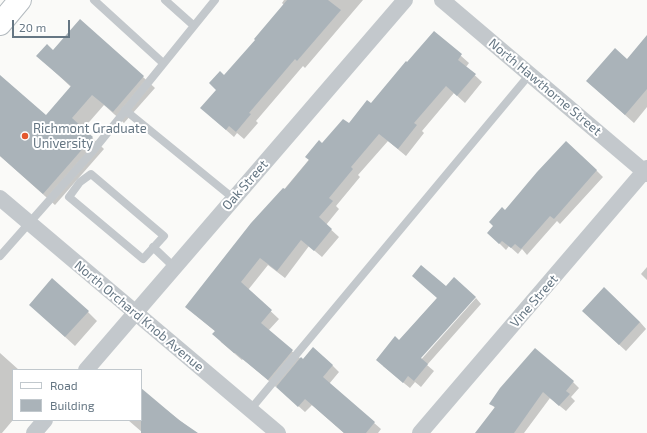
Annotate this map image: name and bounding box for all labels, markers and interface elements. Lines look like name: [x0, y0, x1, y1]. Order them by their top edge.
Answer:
scale bar: [14, 12, 72, 38]
text: 20 m: [19, 20, 46, 34]
street label: North Hawthorne Street: [485, 35, 605, 139]
place label: Richmont Graduate University: [33, 121, 147, 152]
marker: Richmont Graduate University: [20, 131, 30, 141]
street label: Oak Street: [219, 157, 271, 213]
street label: North Orchard Knob Avenue: [71, 257, 207, 375]
street label: Vine Street: [507, 271, 561, 331]
legend: [12, 369, 142, 421]
text: Road: [50, 378, 78, 392]
text: Building: [50, 398, 94, 412]

